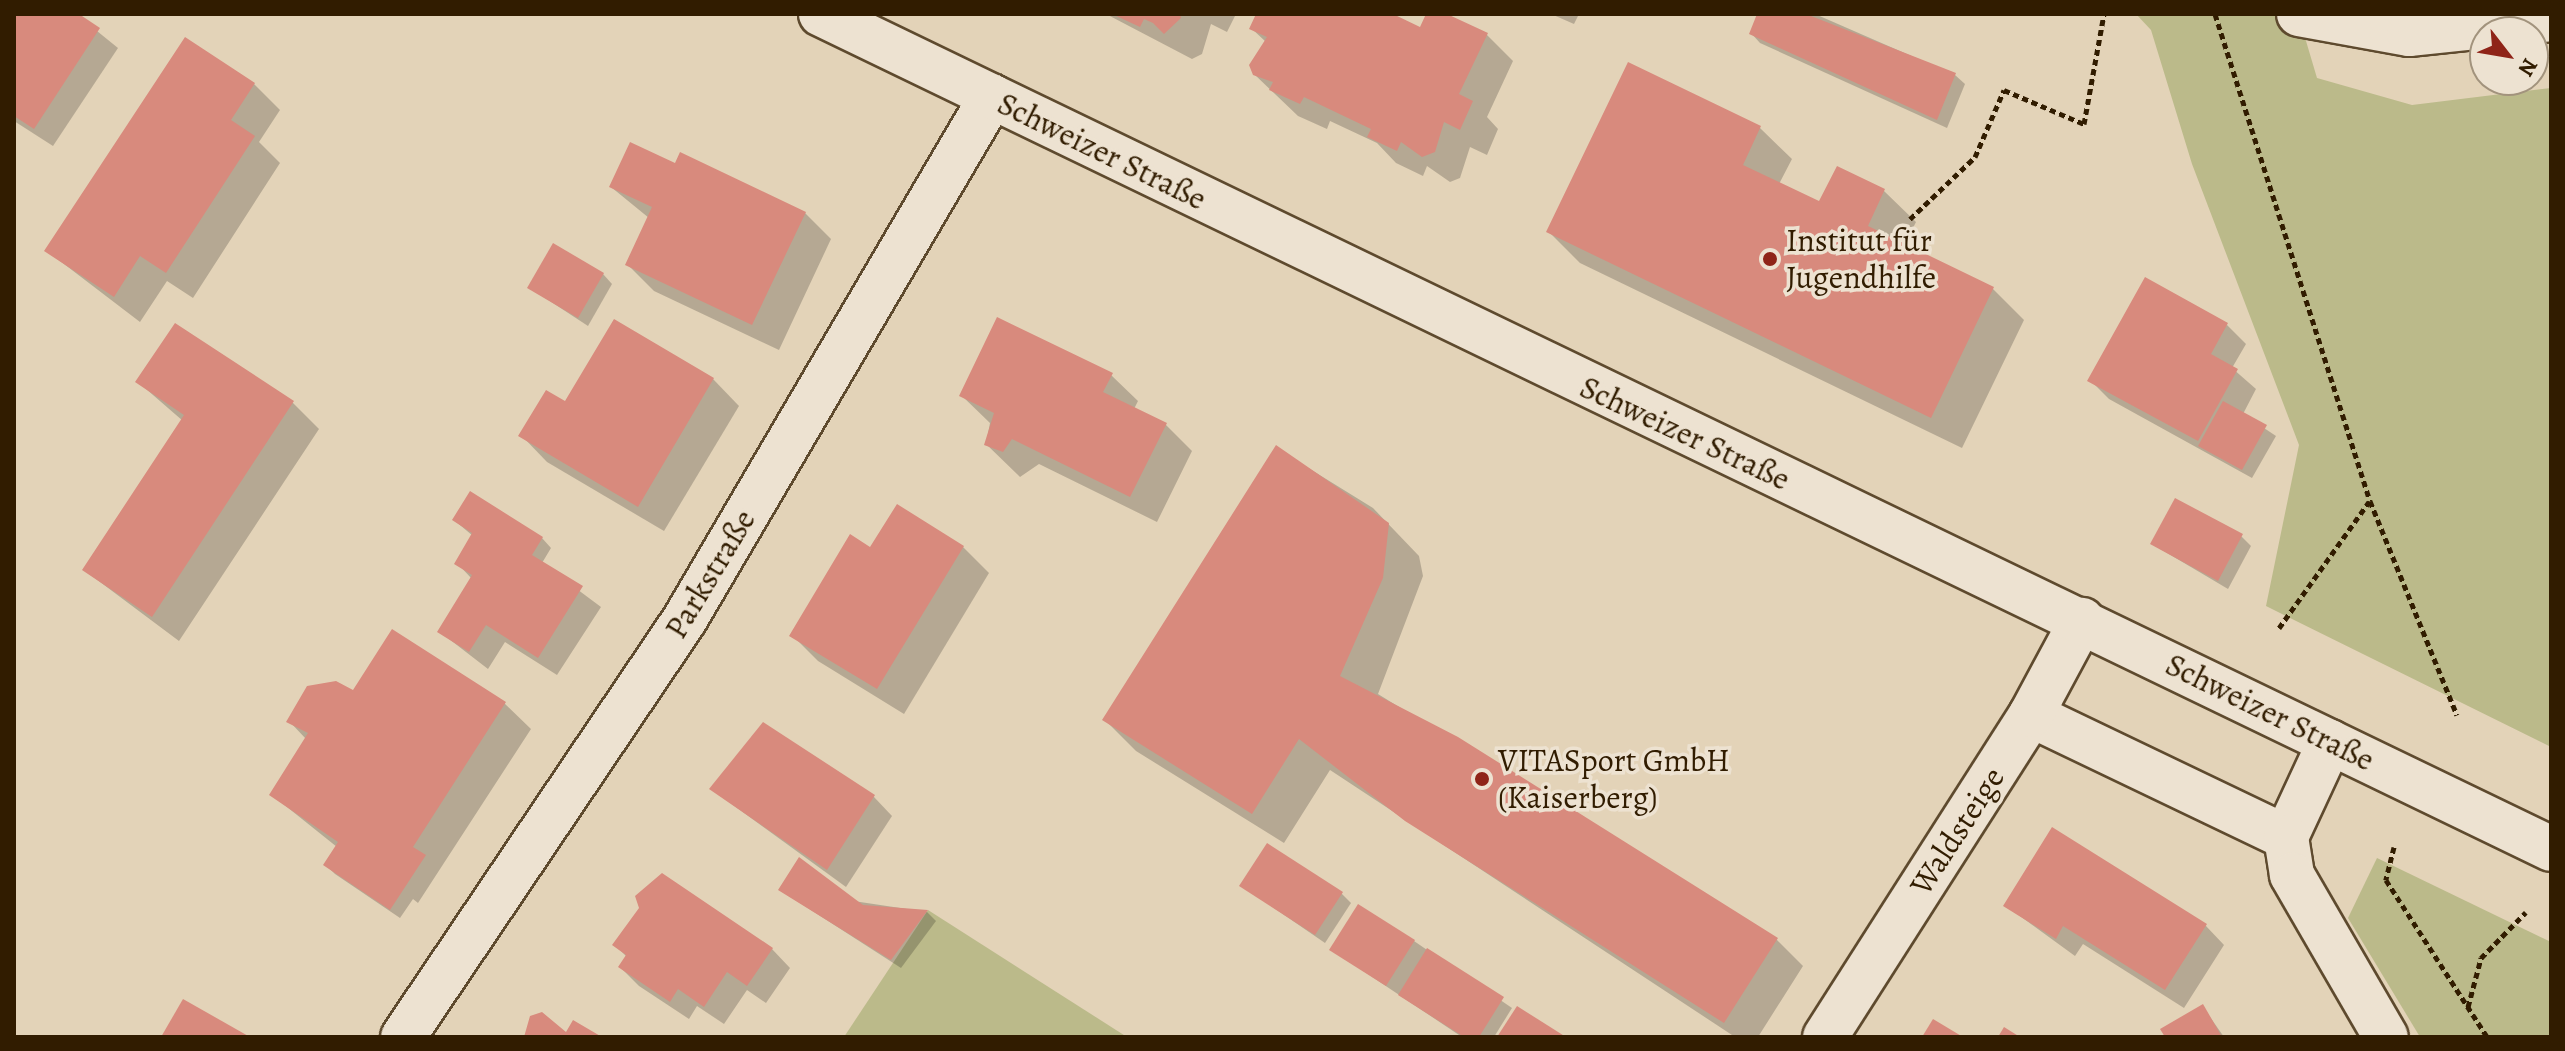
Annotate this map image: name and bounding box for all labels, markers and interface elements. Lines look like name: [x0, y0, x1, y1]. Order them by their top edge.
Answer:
north arrow: [2469, 16, 2549, 96]
text: N: [2511, 53, 2545, 82]
street label: Schweizer Straße: [992, 84, 1212, 218]
place label: Institut für Jugendhilfe: [1786, 222, 1936, 297]
marker: Institut für Jugendhilfe: [1761, 250, 1779, 268]
street label: Schweizer Straße: [1574, 368, 1796, 498]
street label: Parkstraße: [657, 503, 763, 645]
street label: Schweizer Straße: [2160, 645, 2380, 779]
place label: VITASport GmbH (Kaiserberg): [1498, 742, 1730, 817]
street label: Waldsteige: [1902, 760, 2012, 902]
marker: VITASport GmbH (Kaiserberg): [1473, 770, 1491, 788]

